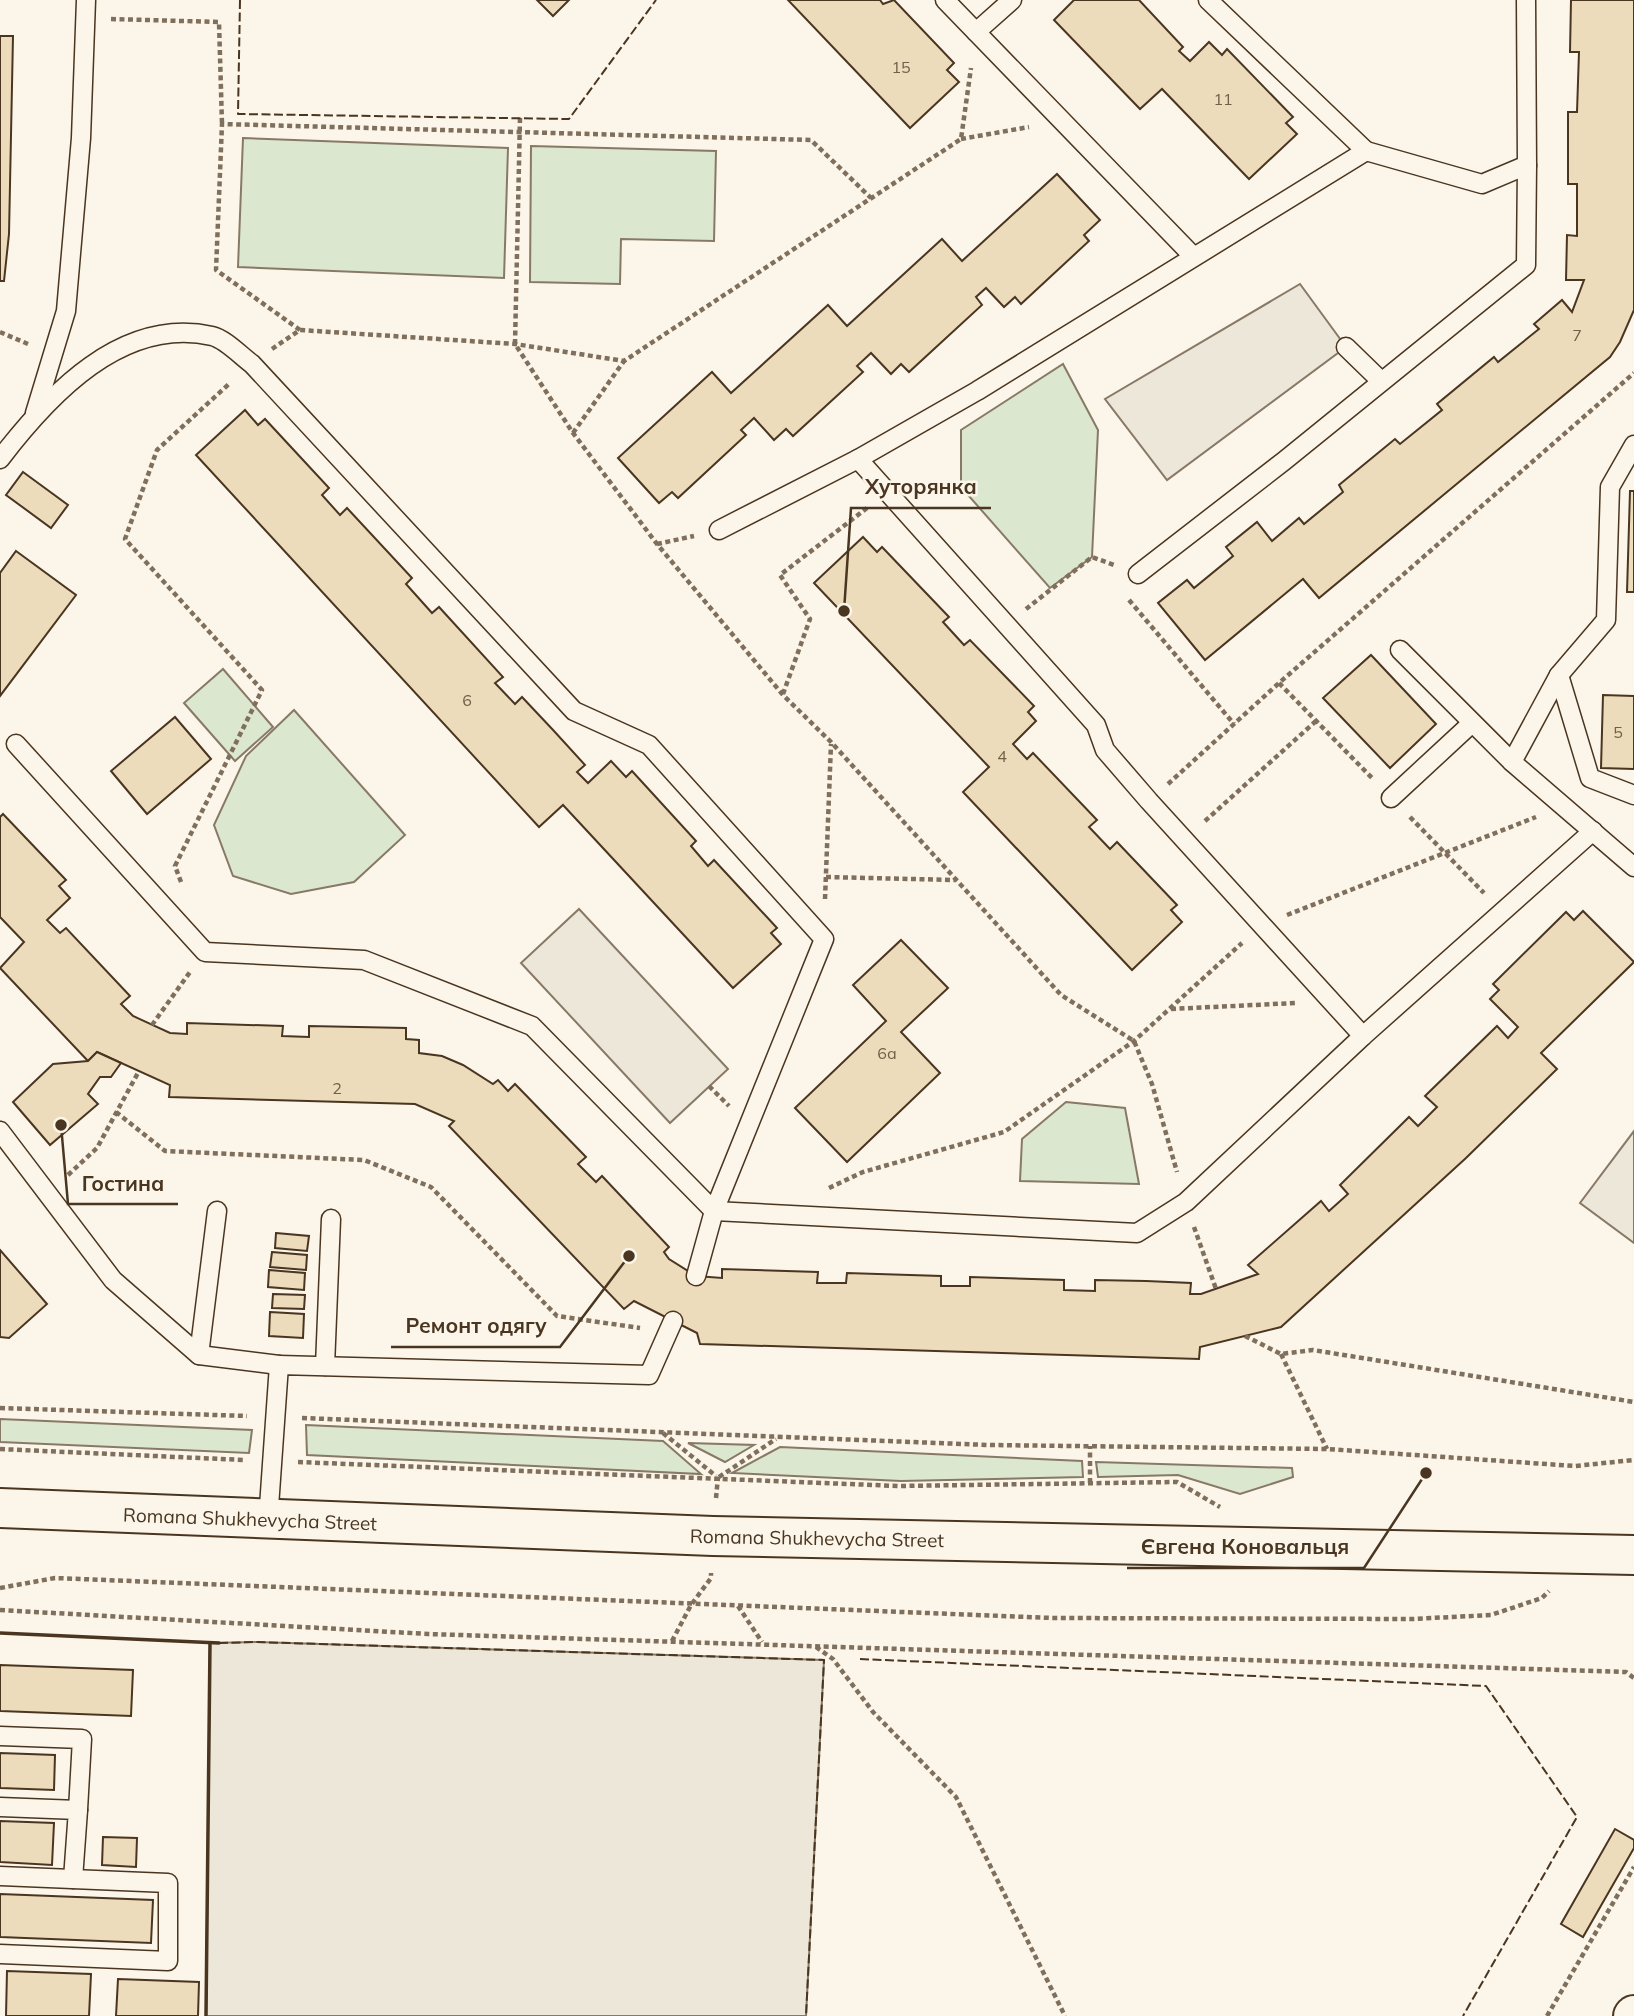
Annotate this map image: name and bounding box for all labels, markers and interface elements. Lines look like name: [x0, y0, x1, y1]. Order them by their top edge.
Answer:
house number: 15: [891, 57, 911, 77]
house number: 11: [1213, 89, 1233, 109]
house number: 7: [1572, 325, 1582, 345]
callout: Хуторянка: [851, 466, 991, 508]
text: Хуторянка: [864, 473, 977, 499]
house number: 6: [462, 690, 472, 710]
house number: 5: [1613, 722, 1623, 742]
house number: 4: [997, 746, 1007, 766]
house number: 6а: [877, 1043, 897, 1063]
house number: 2: [332, 1078, 342, 1098]
callout: Гостина: [68, 1162, 178, 1204]
text: Гостина: [82, 1170, 164, 1196]
callout: Ремонт одягу: [391, 1305, 560, 1347]
text: Ремонт одягу: [405, 1312, 547, 1338]
street label: Romana Shukhevycha Street: [123, 1503, 378, 1535]
street label: Romana Shukhevycha Street: [690, 1524, 945, 1552]
callout: Євгена Коновальця: [1127, 1526, 1364, 1568]
text: Євгена Коновальця: [1141, 1533, 1349, 1559]

